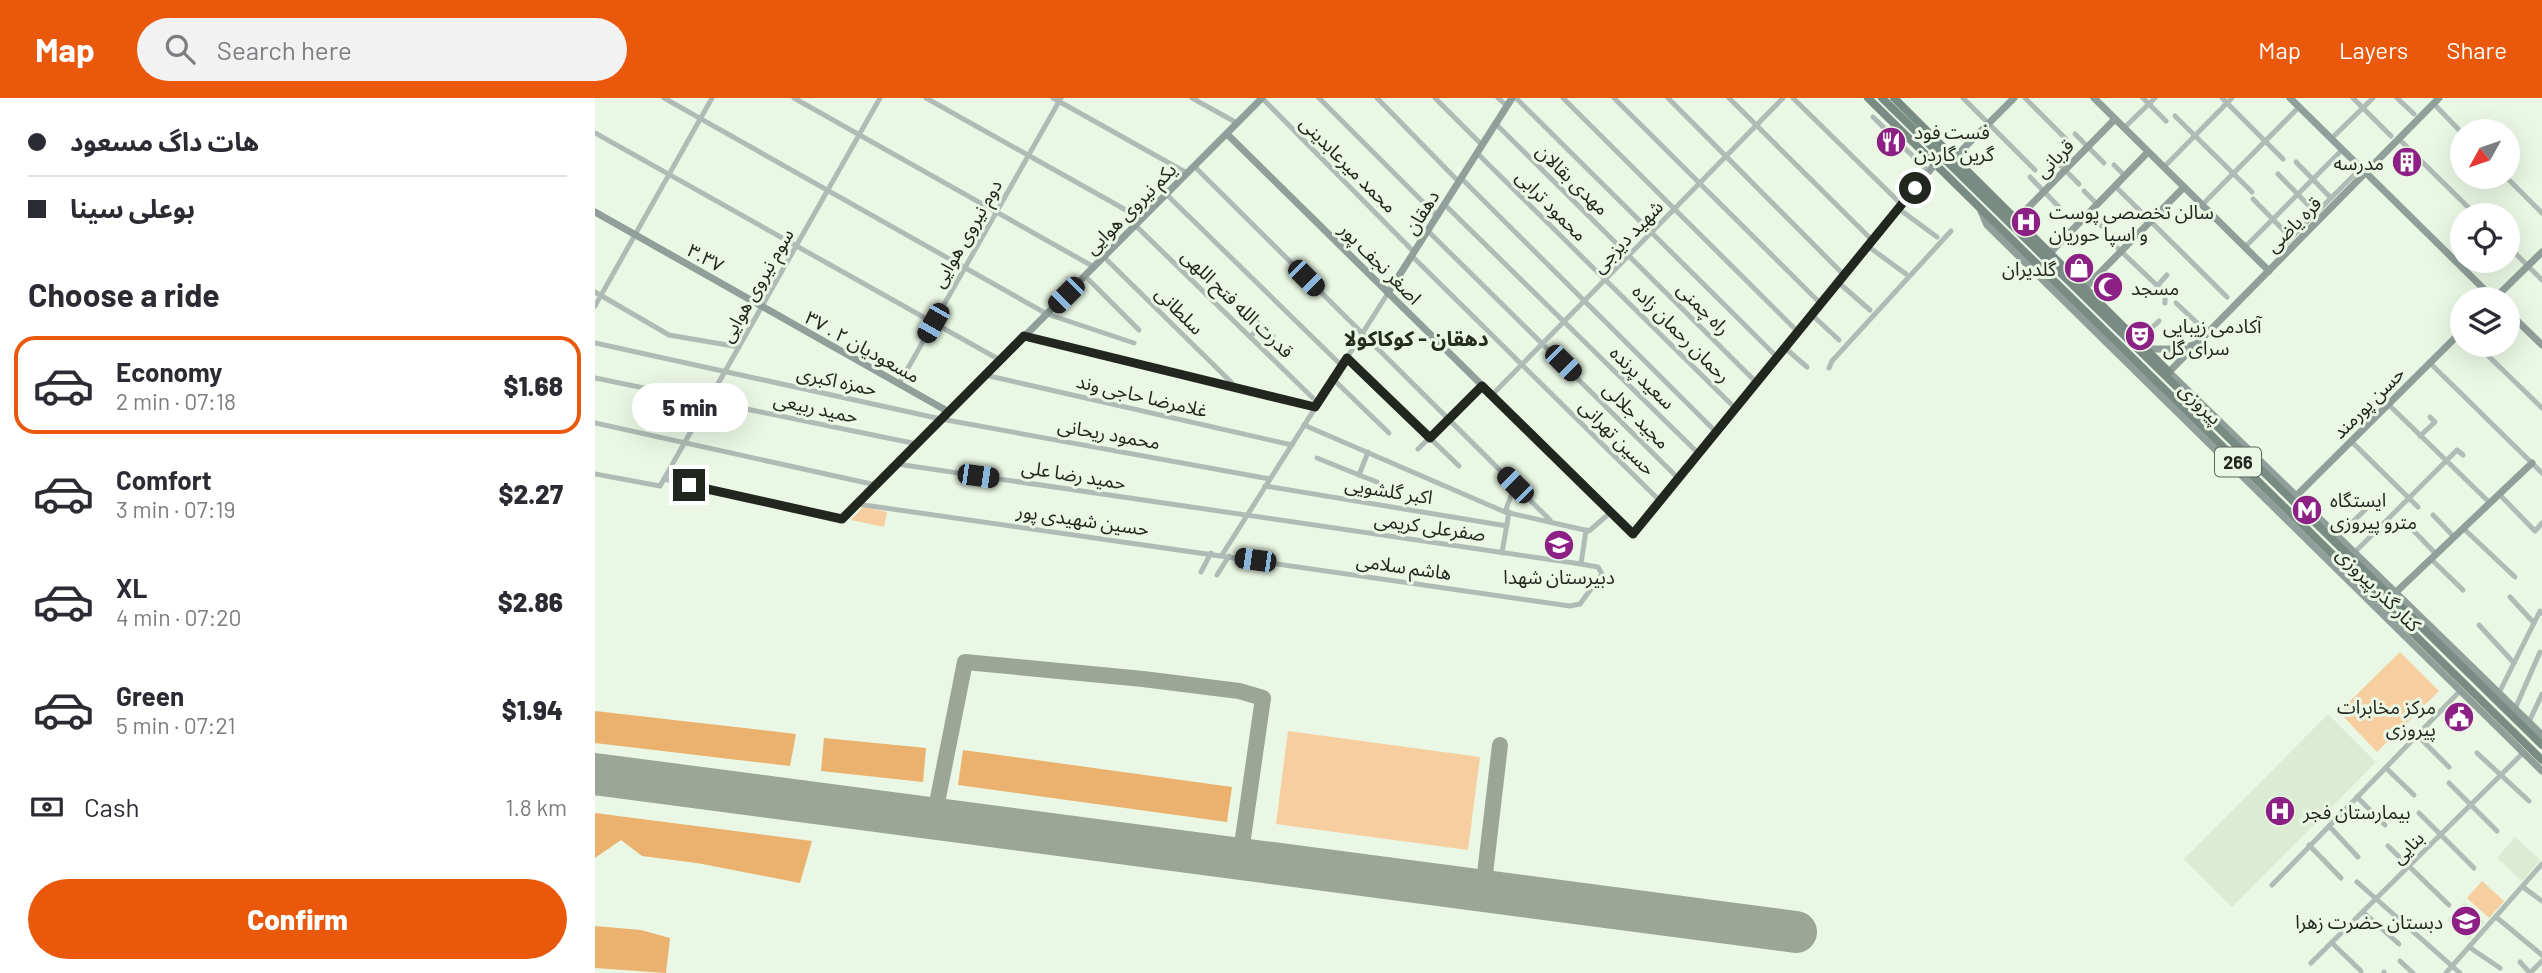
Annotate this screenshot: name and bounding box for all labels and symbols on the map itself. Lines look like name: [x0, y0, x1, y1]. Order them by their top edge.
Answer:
street label: محمد میرعابدینی: [1295, 111, 1402, 218]
north arrow: [2450, 119, 2520, 189]
place label: فست فود گرين گاردن: [1914, 120, 1995, 166]
restaurant icon: فست فود گرين گاردن: [1874, 125, 1908, 159]
street label: قربانی: [2030, 134, 2079, 183]
street label: مهدی بقالان: [1532, 139, 1614, 219]
building icon: مدرسه: [2390, 145, 2424, 179]
place label: مدرسه: [2333, 151, 2384, 175]
street label: یکم نیروی هوایی: [1079, 157, 1184, 262]
street label: محمود ترابی: [1511, 165, 1592, 246]
route start: [1899, 172, 1931, 204]
street label: دوم نیروی هوایی: [926, 175, 1010, 293]
street label: دهقان: [1399, 186, 1443, 238]
street label: قره یاضی: [2260, 191, 2326, 257]
street label: شهید دیزجی: [1587, 195, 1668, 278]
place label: سالن تخصصی پوست و اسپا حوریان: [2049, 200, 2214, 247]
hospital icon: سالن تخصصی پوست و اسپا حوریان: [2009, 205, 2043, 239]
street label: اصغر نجف پور: [1333, 217, 1427, 310]
street label: سوم نیروی هوایی: [714, 224, 801, 348]
street label: ۳.۳۷: [684, 238, 728, 276]
street label: قدرت الله فتح اللهی: [1174, 244, 1299, 365]
shop icon: گلدیران: [2062, 251, 2096, 285]
car: [1284, 256, 1329, 300]
place label: گلدیران: [2002, 257, 2057, 281]
mosque icon: مسجد: [2091, 270, 2125, 304]
car: [1044, 273, 1089, 317]
place label: مسجد: [2131, 276, 2179, 299]
street label: راه چمنی: [1671, 277, 1735, 341]
street label: رحمان رحمان زاده: [1627, 279, 1736, 388]
street label: سلطانی: [1150, 281, 1209, 340]
car: [914, 300, 953, 346]
street label: مسعودیان ۲ . ۳۷: [801, 305, 924, 388]
place label: آکادمی زیبایی سرای گل: [2163, 314, 2263, 360]
theatre icon: آکادمی زیبایی سرای گل: [2123, 319, 2157, 353]
district label: دهقان - کوکاکولا: [1343, 325, 1489, 351]
street label: سعید پرنده: [1604, 340, 1680, 415]
car: [1541, 341, 1586, 385]
street label: حمزه اکبری: [795, 360, 879, 401]
street label: حسن پورمند: [2327, 361, 2410, 444]
street label: غلامرضا حاجی وند: [1074, 369, 1210, 422]
street label: مجید جلالی: [1598, 377, 1675, 454]
street label: پیروزی: [2173, 377, 2227, 430]
callout: 5 min: [631, 384, 747, 432]
street label: حمید ربیعی: [772, 387, 860, 428]
street label: حسین تهرانی: [1574, 394, 1661, 481]
street label: محمود ریحانی: [1056, 413, 1162, 454]
road number: 266: [2215, 448, 2261, 476]
street label: حمید رضا علی: [1020, 454, 1128, 495]
car: [956, 463, 1001, 489]
car: [1493, 463, 1538, 507]
route end: [673, 469, 705, 501]
street label: اکبر گلشویی: [1343, 472, 1435, 509]
place label: ایستگاه مترو پیروزی: [2330, 488, 2417, 535]
metro station icon: ایستگاه مترو پیروزی: [2290, 493, 2324, 527]
street label: حسین شهیدی پور: [1014, 498, 1151, 542]
street label: صفرعلی کریمی: [1373, 507, 1487, 546]
school or university icon: دبیرستان شهدا: [1542, 528, 1576, 562]
street label: کنار گذر پیروزی: [2331, 542, 2427, 638]
car: [1233, 547, 1278, 573]
street label: هاشم سلامی: [1354, 548, 1453, 588]
place label: دبیرستان شهدا: [1503, 565, 1615, 589]
place label: مرکز مخابرات پیروزی: [2337, 695, 2436, 742]
public building icon: مرکز مخابرات پیروزی: [2442, 700, 2476, 734]
hospital icon: بیمارستان فجر: [2263, 794, 2297, 828]
place label: بیمارستان فجر: [2302, 800, 2411, 824]
street label: بنایی: [2386, 826, 2429, 869]
school or university icon: دبستان حضرت زهرا: [2449, 904, 2483, 938]
place label: دبستان حضرت زهرا: [2295, 910, 2443, 934]

